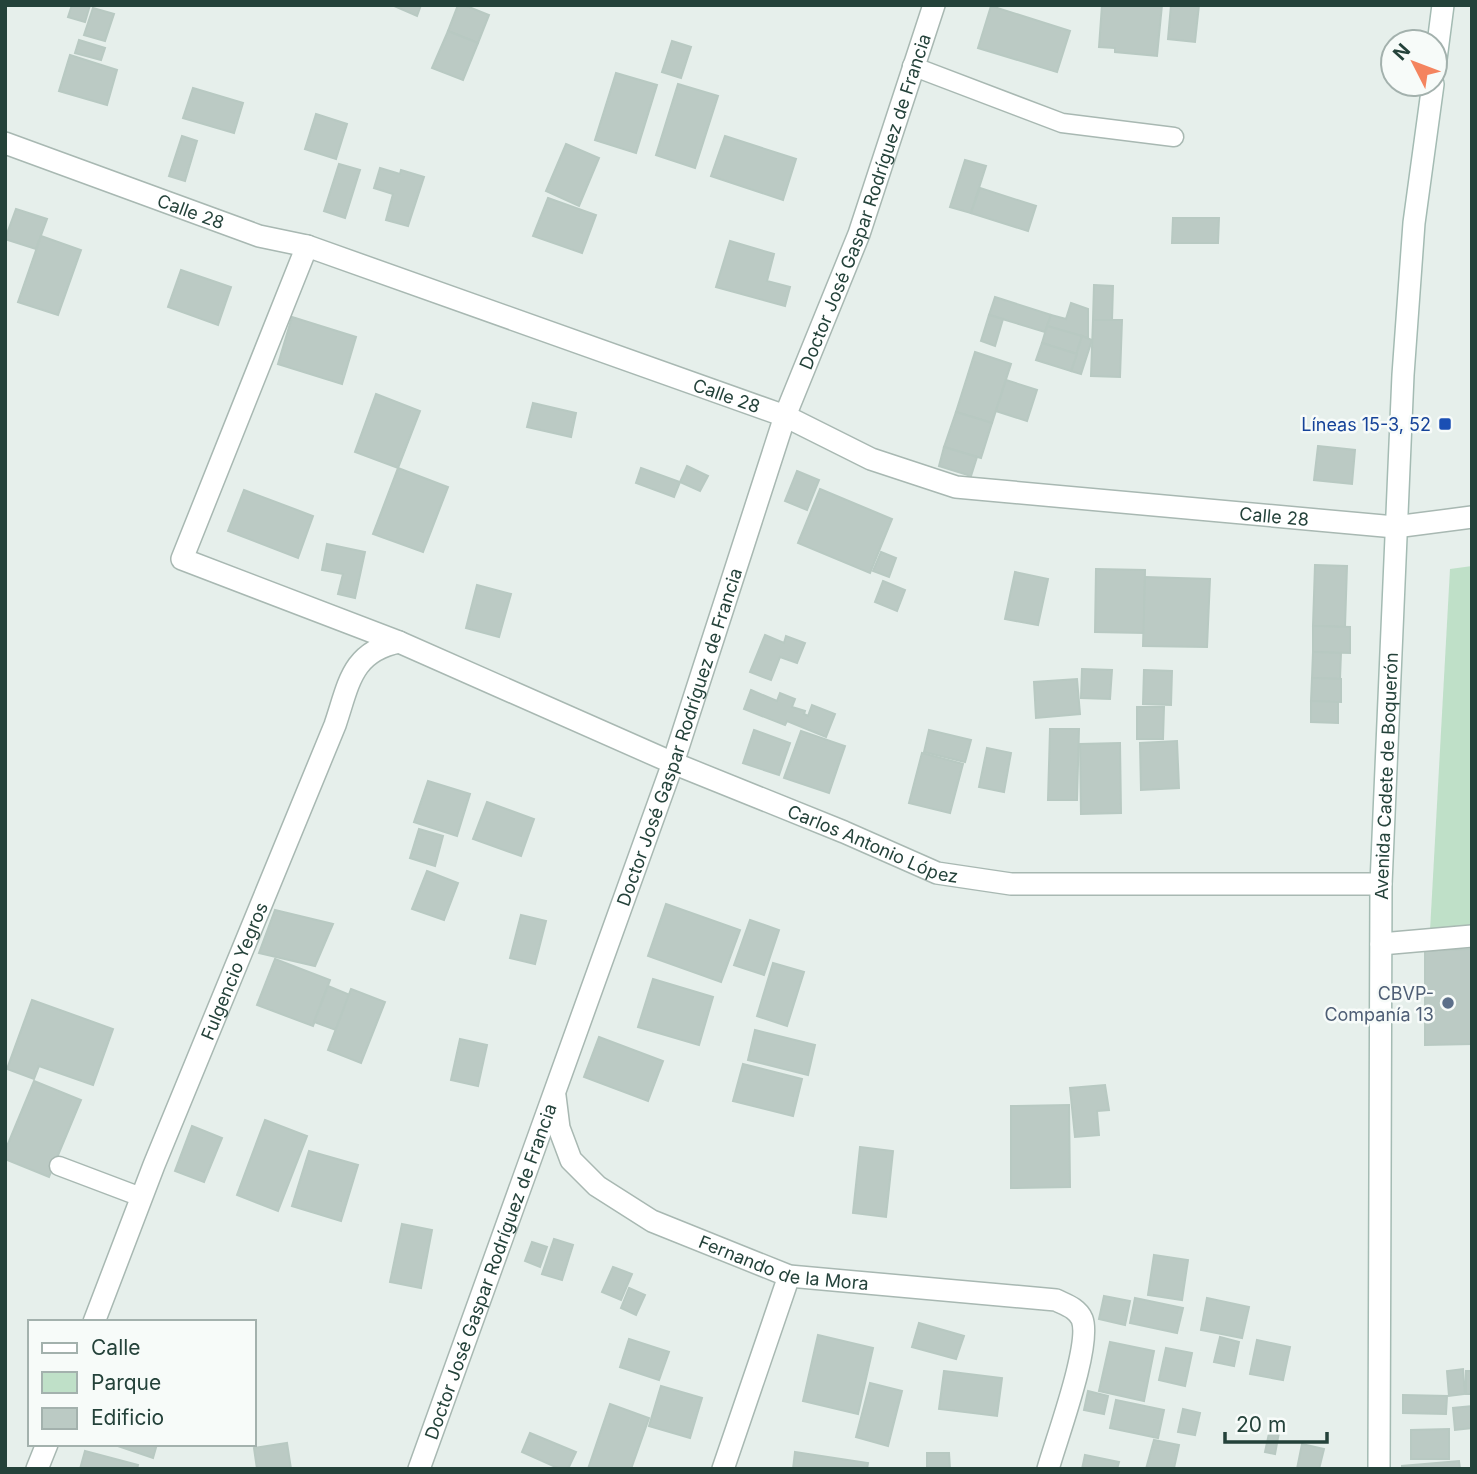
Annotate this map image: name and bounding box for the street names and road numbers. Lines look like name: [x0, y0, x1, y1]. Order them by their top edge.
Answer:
street label: Doctor José Gaspar Rodríguez de Francia: [795, 31, 934, 372]
street label: Calle 28: [155, 189, 227, 233]
street label: Calle 28: [690, 374, 763, 417]
street label: Calle 28: [1239, 502, 1310, 530]
street label: Doctor José Gaspar Rodríguez de Francia: [612, 565, 746, 909]
street label: Avenida Cadete de Boquerón: [1370, 652, 1402, 900]
street label: Carlos Antonio López: [785, 800, 960, 887]
street label: Fulgencio Yegros: [196, 899, 272, 1043]
street label: Doctor José Gaspar Rodríguez de Francia: [420, 1101, 560, 1442]
street label: Fernando de la Mora: [696, 1231, 870, 1294]

